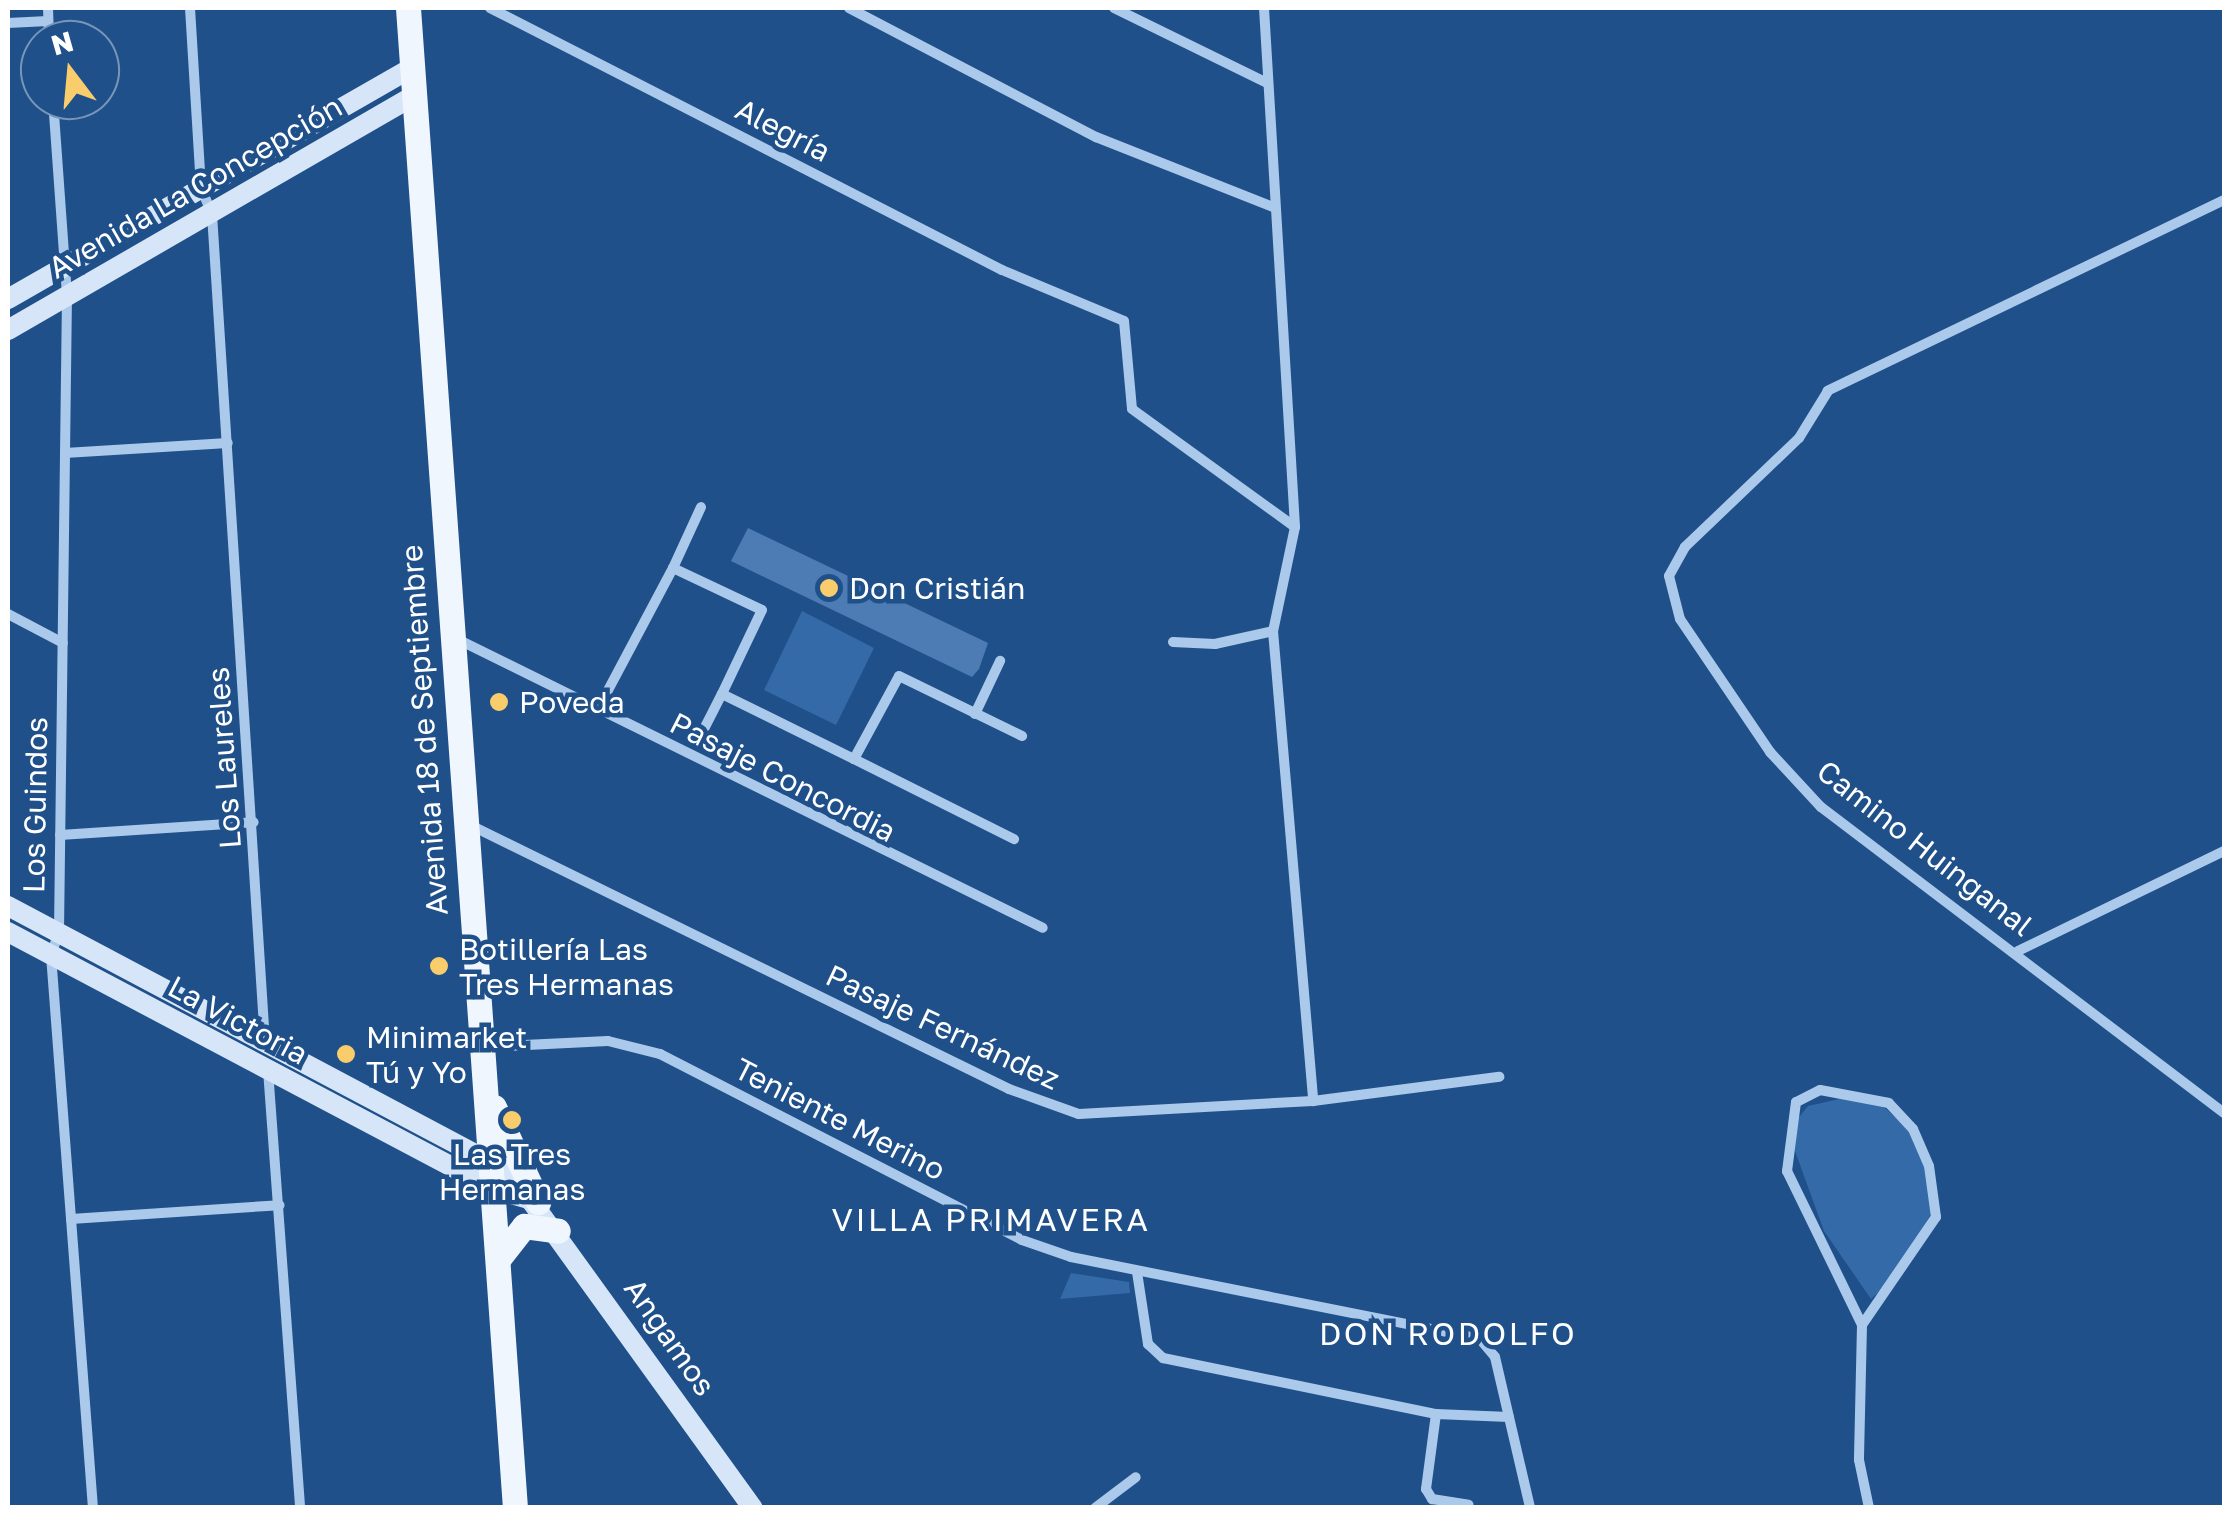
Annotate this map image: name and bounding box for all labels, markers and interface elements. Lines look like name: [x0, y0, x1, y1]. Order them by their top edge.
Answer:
north arrow: [20, 20, 120, 120]
text: N: [47, 24, 77, 61]
street label: Avenida La Concepción: [42, 88, 348, 286]
street label: Alegría: [730, 91, 836, 169]
street label: Avenida 18 de Septiembre: [393, 544, 455, 916]
place label: Don Cristián: [849, 570, 1025, 606]
marker: Don Cristián: [818, 577, 840, 599]
street label: Los Laureles: [200, 666, 248, 850]
place label: Poveda: [519, 684, 625, 720]
marker: Poveda: [488, 691, 510, 713]
street label: Pasaje Concordia: [664, 705, 902, 849]
street label: Los Guindos: [15, 717, 55, 893]
street label: Camino Huinganal: [1810, 753, 2040, 943]
place label: Botillería Las Tres Hermanas: [459, 931, 674, 1002]
marker: Botillería Las Tres Hermanas: [428, 955, 450, 977]
street label: Pasaje Fernández: [820, 957, 1066, 1097]
street label: La Victoria: [162, 968, 314, 1072]
place label: Minimarket Tú y Yo: [366, 1019, 527, 1090]
marker: Minimarket Tú y Yo: [335, 1043, 357, 1065]
street label: Teniente Merino: [729, 1050, 951, 1188]
marker: Las Tres Hermanas: [501, 1109, 523, 1131]
place label: Las Tres Hermanas: [439, 1136, 585, 1206]
district label: VILLA PRIMAVERA: [832, 1200, 1150, 1238]
street label: Angamos: [617, 1272, 723, 1402]
district label: DON RODOLFO: [1319, 1314, 1577, 1352]

